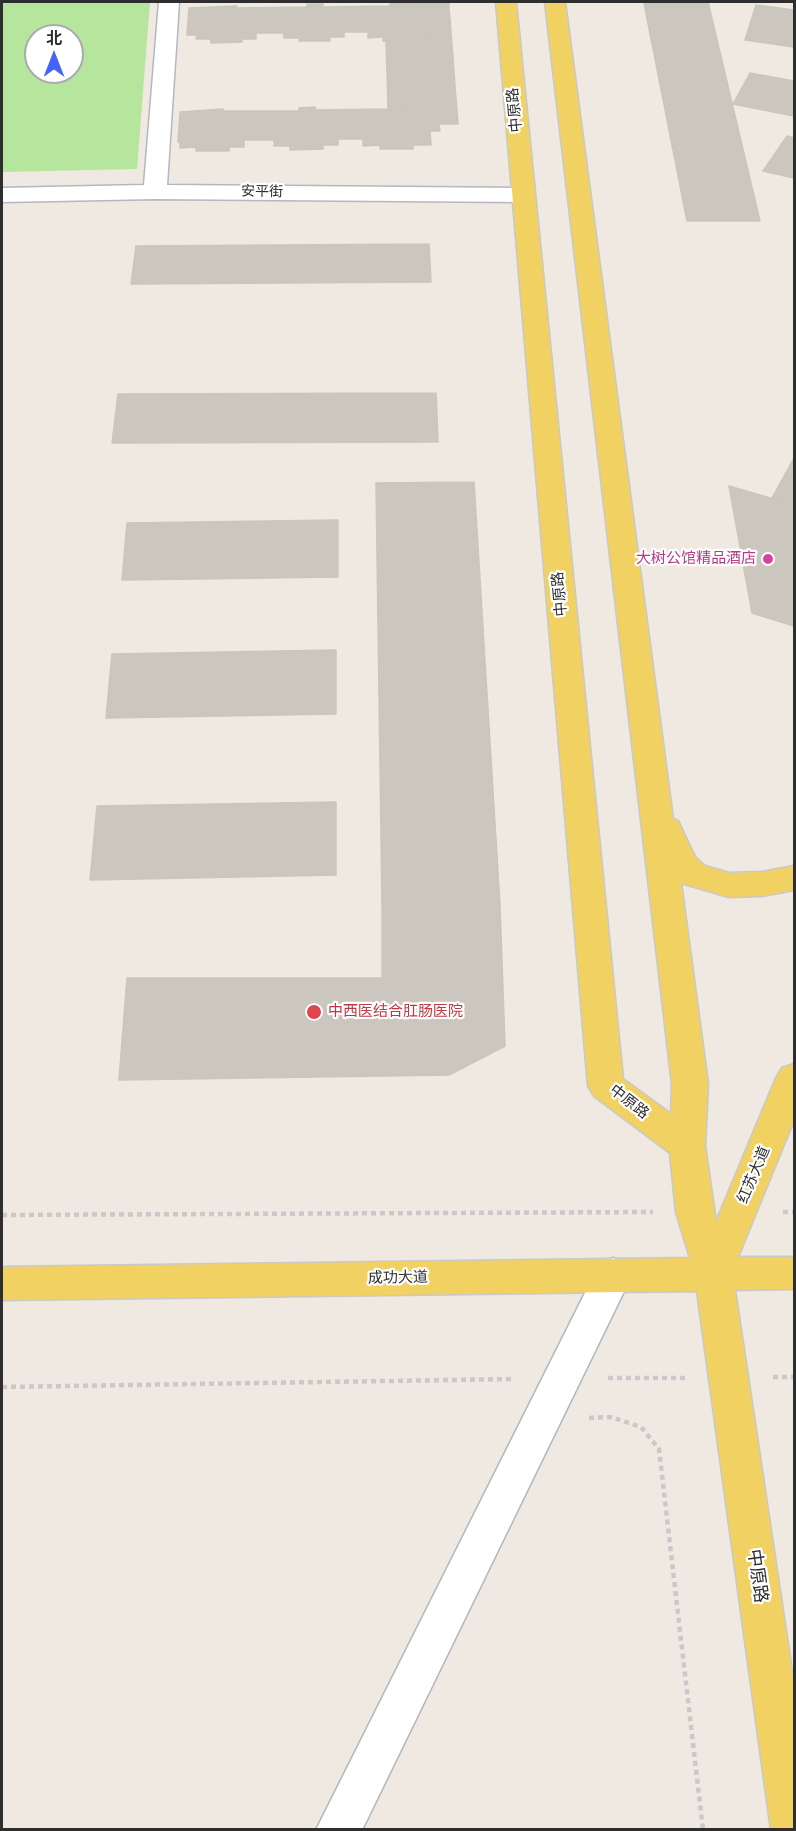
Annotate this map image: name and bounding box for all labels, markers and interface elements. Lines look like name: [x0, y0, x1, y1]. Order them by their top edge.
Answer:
north arrow: [24, 24, 84, 84]
text: 北: [46, 27, 62, 49]
street label: 中原路: [504, 87, 526, 133]
street label: 安平街: [241, 183, 283, 201]
place label: 大树公馆精品酒店: [636, 550, 756, 568]
marker: 大树公馆精品酒店: [761, 552, 775, 566]
street label: 中原路: [549, 571, 571, 617]
marker: 中西医结合肛肠医院: [305, 1003, 323, 1021]
place label: 中西医结合肛肠医院: [328, 1003, 463, 1021]
street label: 中原路: [606, 1081, 652, 1123]
street label: 红苏大道: [734, 1144, 774, 1206]
street label: 成功大道: [368, 1268, 428, 1288]
street label: 中原路: [743, 1548, 771, 1604]

